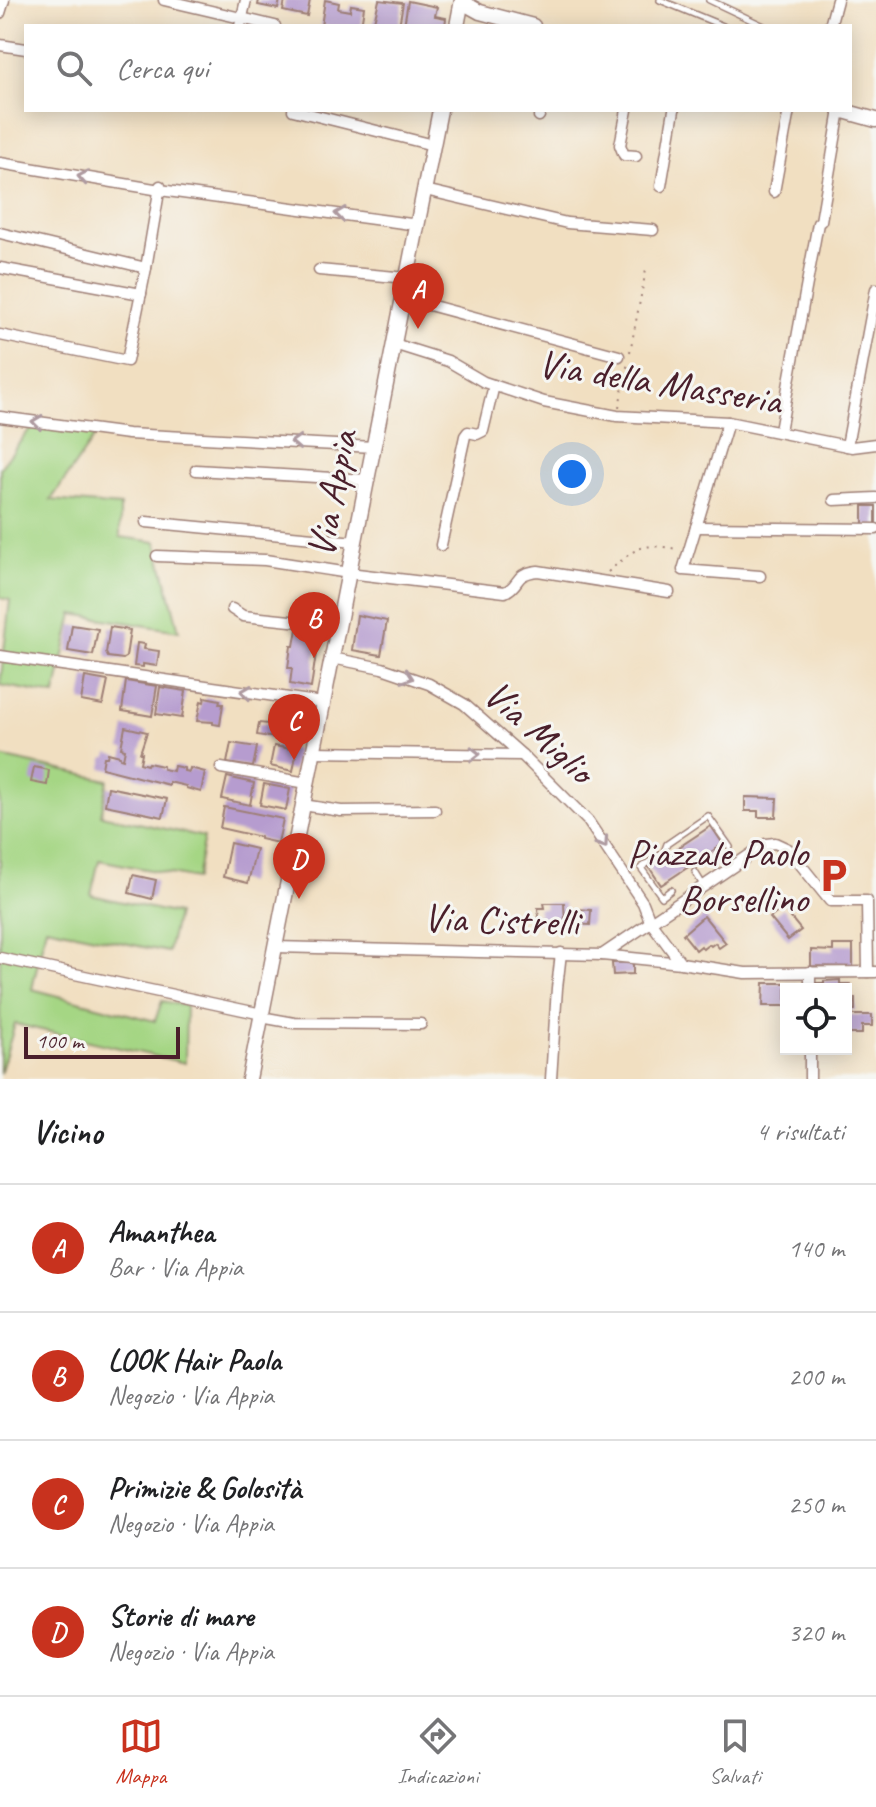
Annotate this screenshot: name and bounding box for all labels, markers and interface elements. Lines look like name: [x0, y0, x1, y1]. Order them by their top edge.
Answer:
search box: [24, 24, 852, 112]
icon: search: [52, 46, 96, 90]
text: Cerca qui: [116, 49, 209, 87]
one-way arrow: [76, 169, 90, 186]
one-way arrow: [334, 206, 347, 223]
pin: A: [392, 263, 444, 329]
street label: Via della Masseria: [535, 338, 788, 426]
one-way arrow: [30, 414, 44, 431]
street label: Via Appia: [295, 424, 369, 562]
one-way arrow: [289, 434, 302, 451]
your location: [552, 454, 592, 494]
pin: B: [288, 592, 340, 658]
one-way arrow: [400, 667, 414, 683]
street label: Via Miglio: [473, 669, 608, 797]
one-way arrow: [239, 684, 253, 701]
pin: C: [268, 694, 320, 760]
one-way arrow: [469, 745, 482, 763]
place label: Piazzale Paolo Borsellino: [627, 828, 810, 924]
pin: D: [273, 833, 325, 899]
one-way arrow: [593, 834, 608, 848]
parking icon: Piazzale Paolo Borsellino: [815, 857, 853, 895]
street label: Via Cistrelli: [423, 892, 584, 948]
map controls: [780, 983, 852, 1055]
button: locate: [780, 983, 852, 1055]
scale bar: [24, 1023, 180, 1059]
text: 100 m: [36, 1027, 83, 1055]
text: Vicino: [32, 1110, 102, 1153]
text: 4 risultati: [756, 1115, 844, 1148]
text: Amanthea: [108, 1213, 214, 1251]
text: A: [51, 1232, 65, 1265]
text: 140 m: [788, 1232, 844, 1265]
text: Bar · Via Appia: [108, 1251, 243, 1284]
text: LOOK Hair Paola: [108, 1341, 281, 1379]
text: B: [51, 1360, 65, 1393]
text: 200 m: [788, 1360, 844, 1393]
text: Negozio · Via Appia: [108, 1379, 274, 1412]
text: Primizie & Golosità: [108, 1469, 301, 1507]
text: C: [52, 1488, 64, 1521]
text: 250 m: [788, 1488, 844, 1521]
text: Negozio · Via Appia: [108, 1507, 274, 1540]
text: Storie di mare: [108, 1597, 254, 1635]
text: D: [50, 1616, 66, 1649]
text: 320 m: [788, 1616, 844, 1649]
text: Negozio · Via Appia: [108, 1635, 274, 1668]
tab: Mappa: [115, 1714, 166, 1790]
tab: Indicazioni: [397, 1714, 478, 1790]
tab: Salvati: [709, 1714, 761, 1790]

